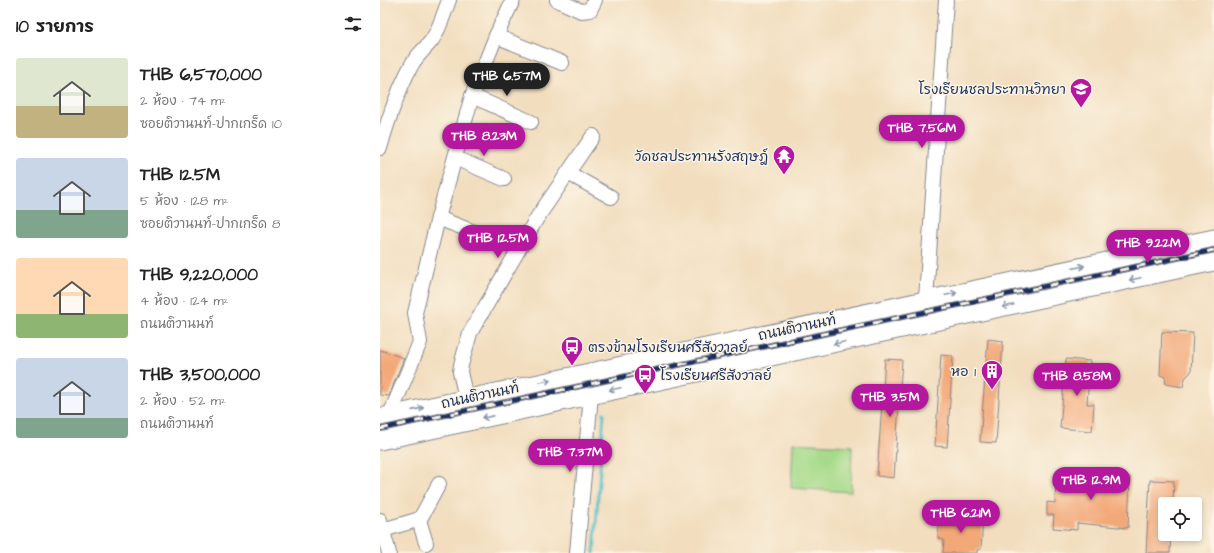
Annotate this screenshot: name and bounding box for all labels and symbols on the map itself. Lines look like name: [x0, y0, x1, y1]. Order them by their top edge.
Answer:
pin: THB 6.57M: [461, 63, 553, 97]
school or university icon: โรงเรียนชลประทานวิทยา: [1068, 76, 1094, 109]
place label: โรงเรียนชลประทานวิทยา: [918, 80, 1066, 100]
pin: THB 7.56M: [876, 115, 968, 149]
pin: THB 8.23M: [438, 123, 530, 157]
temple icon: วัดชลประทานรังสฤษฎ์: [771, 143, 797, 176]
place label: วัดชลประทานรังสฤษฎ์: [635, 147, 768, 167]
pin: THB 12.5M: [452, 225, 544, 259]
pin: THB 9.22M: [1102, 230, 1194, 264]
one-way arrow: [1072, 263, 1085, 271]
one-way arrow: [1129, 276, 1142, 284]
one-way arrow: [944, 290, 957, 298]
one-way arrow: [1001, 303, 1014, 311]
street label: ถนนติวานนท์: [756, 310, 838, 346]
bus stop icon: ตรงข้ามโรงเรียนศรีสังวาลย์: [559, 334, 585, 367]
place label: ตรงข้ามโรงเรียนศรีสังวาลย์: [588, 338, 748, 358]
one-way arrow: [832, 339, 845, 347]
building icon: หอ 1: [979, 358, 1005, 391]
bus stop icon: โรงเรียนศรีสังวาลย์: [632, 362, 658, 395]
place label: หอ 1: [951, 362, 976, 382]
pin: THB 8.58M: [1031, 363, 1123, 397]
place label: โรงเรียนศรีสังวาลย์: [660, 366, 772, 386]
one-way arrow: [538, 377, 551, 385]
street label: ถนนติวานนท์: [439, 378, 521, 414]
pin: THB 3.5M: [849, 384, 931, 418]
one-way arrow: [609, 386, 622, 394]
one-way arrow: [411, 404, 424, 412]
one-way arrow: [482, 413, 495, 421]
pin: THB 7.37M: [524, 439, 616, 473]
pin: THB 12.9M: [1045, 467, 1137, 501]
pin: THB 6.21M: [915, 500, 1007, 534]

